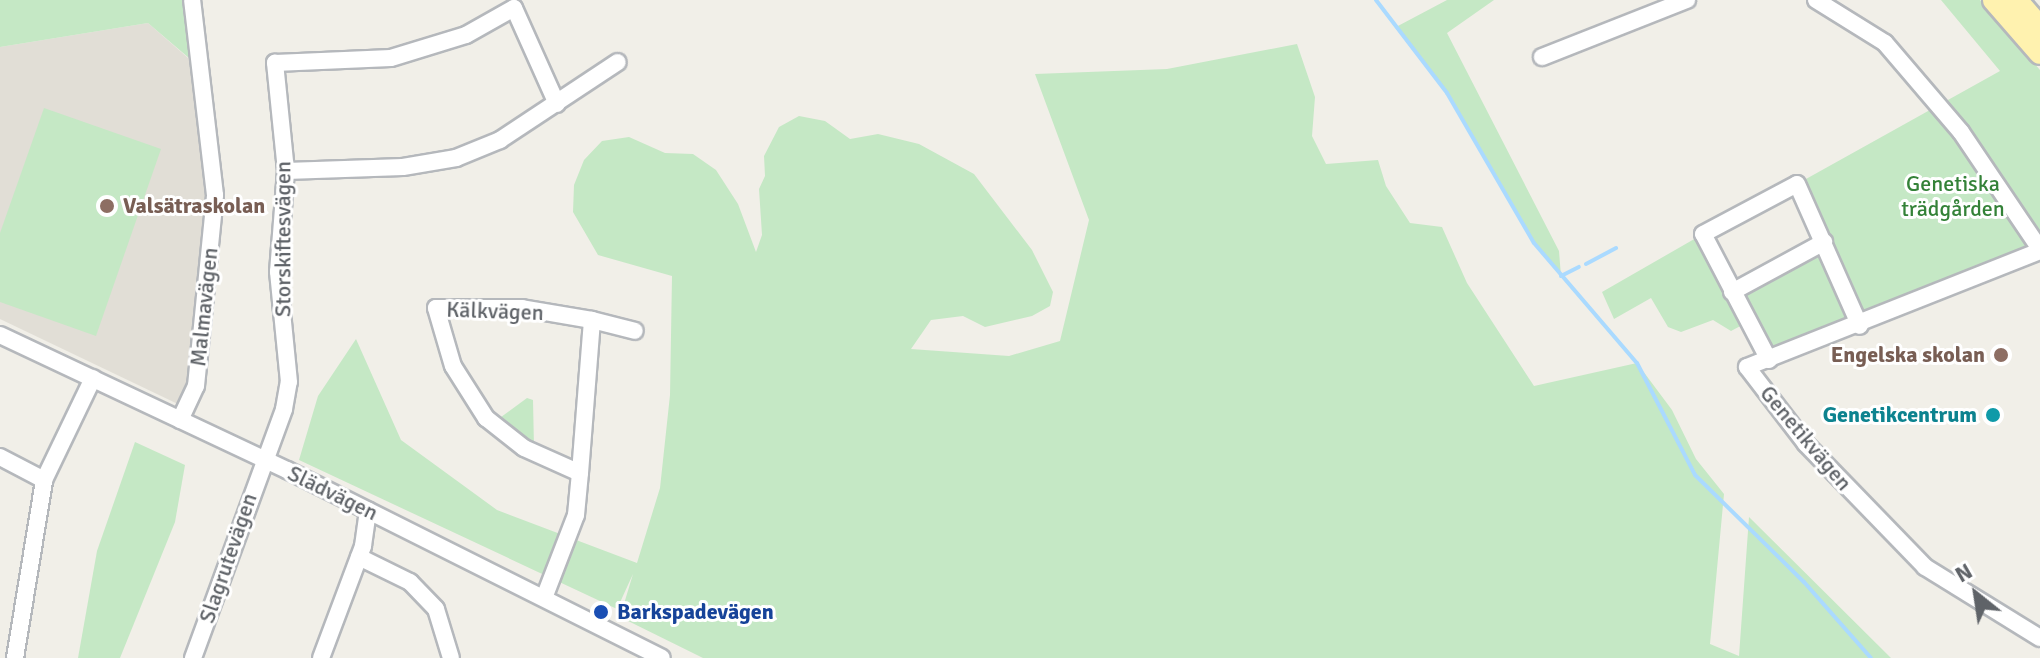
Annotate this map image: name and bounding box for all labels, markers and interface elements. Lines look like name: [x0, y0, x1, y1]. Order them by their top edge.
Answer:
street label: Storskiftesvägen: [270, 161, 296, 317]
park label: Genetiska trädgården: [1901, 170, 2005, 222]
place label: Valsätraskolan: [123, 193, 265, 219]
marker: Valsätraskolan: [98, 197, 116, 215]
street label: Malmavägen: [185, 246, 223, 368]
street label: Kälkvägen: [446, 296, 544, 326]
place label: Engelska skolan: [1831, 342, 1985, 368]
marker: Engelska skolan: [1992, 346, 2010, 364]
street label: Genetikvägen: [1755, 380, 1857, 496]
place label: Genetikcentrum: [1823, 402, 1977, 428]
marker: Genetikcentrum: [1984, 406, 2002, 424]
street label: Slädvägen: [284, 460, 382, 526]
street label: Slagrutevägen: [193, 490, 263, 626]
north arrow: [1936, 554, 2016, 634]
text: N: [1950, 557, 1977, 588]
place label: Barkspadevägen: [617, 599, 774, 625]
marker: Barkspadevägen: [592, 603, 610, 621]

